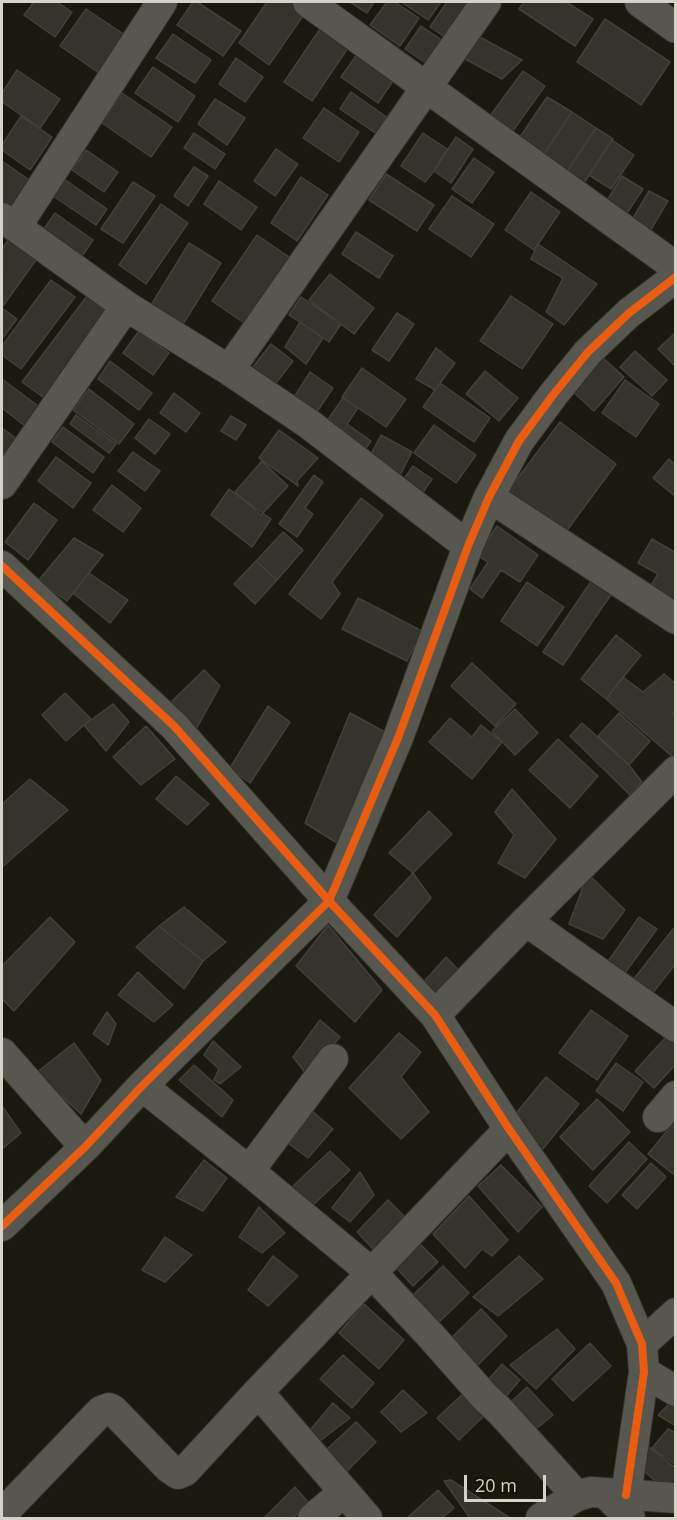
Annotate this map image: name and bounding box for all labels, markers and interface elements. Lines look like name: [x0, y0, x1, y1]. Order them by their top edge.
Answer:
scale bar: [467, 1463, 550, 1501]
text: 20 m: [475, 1473, 517, 1497]

